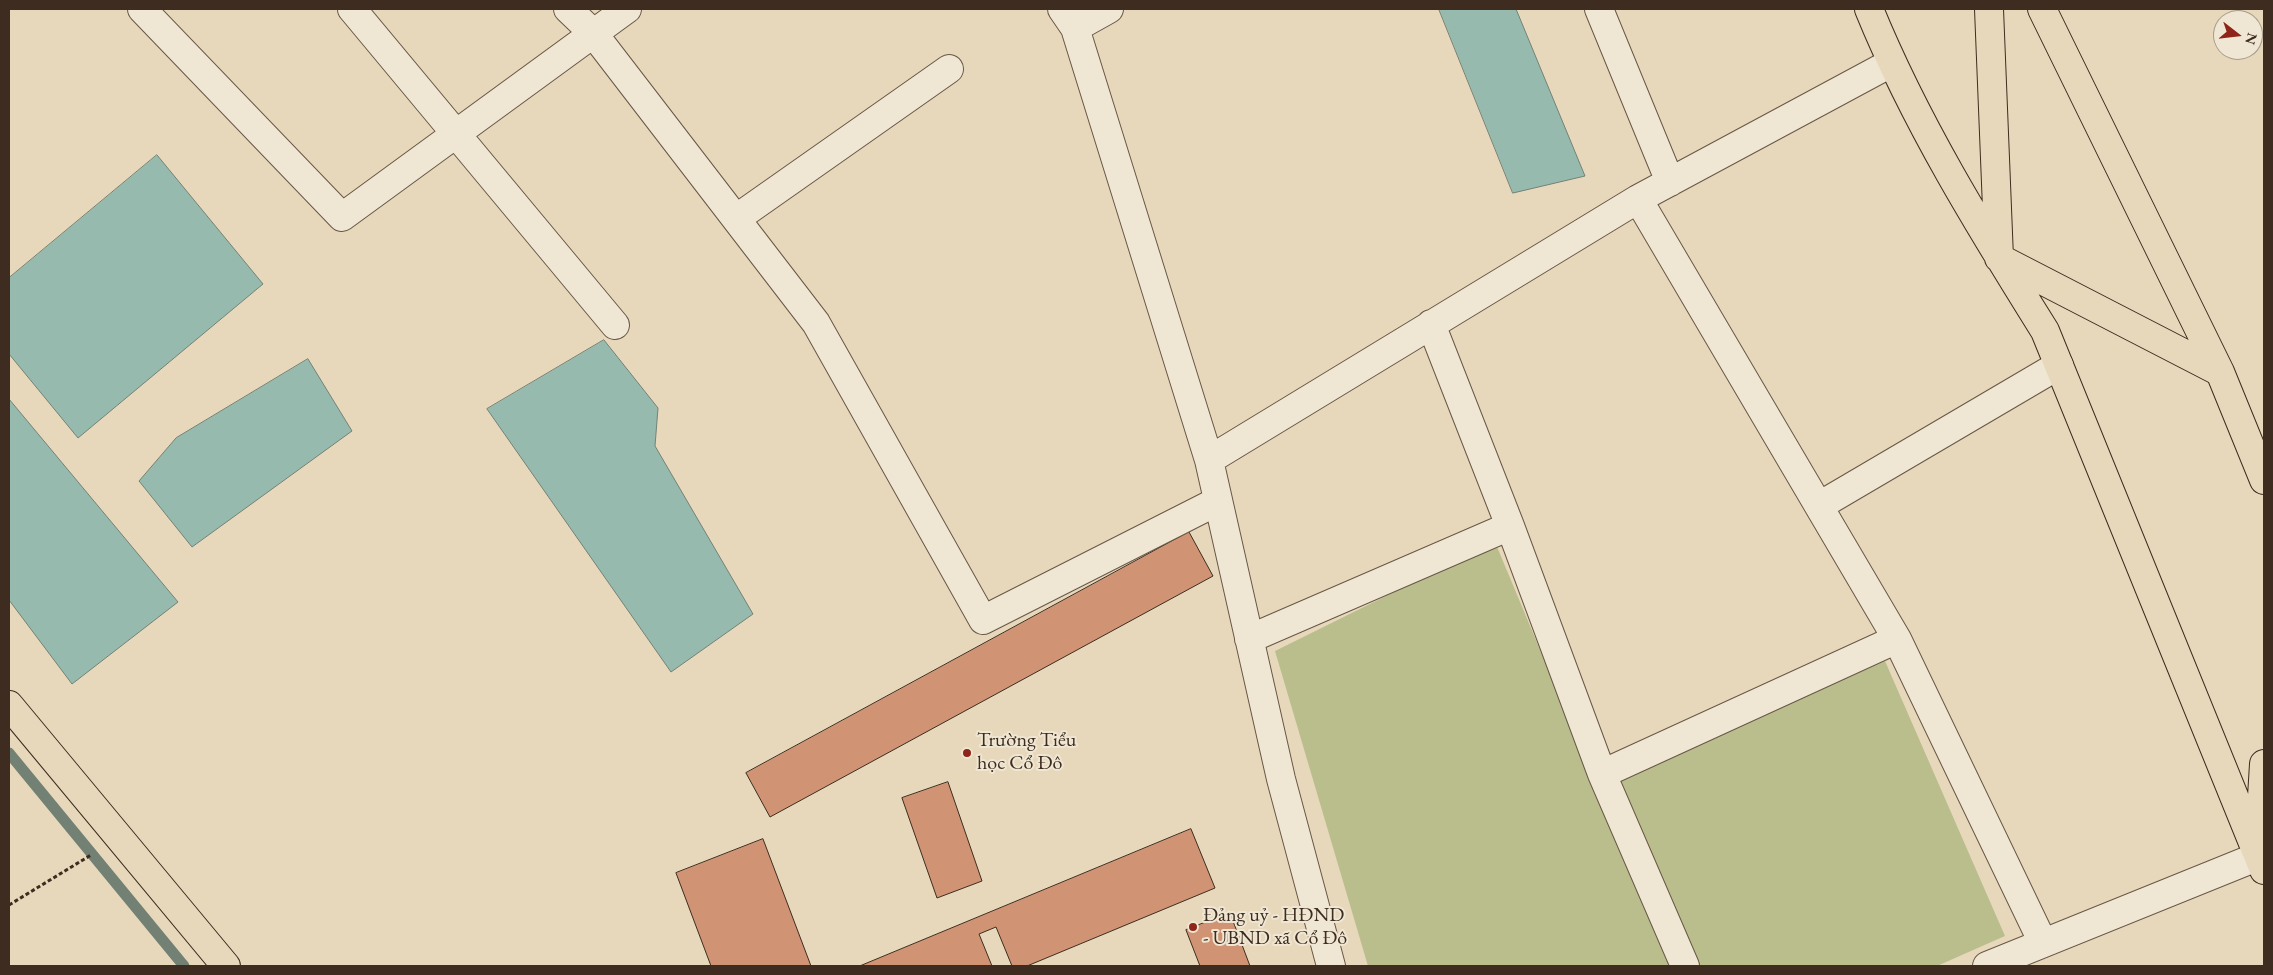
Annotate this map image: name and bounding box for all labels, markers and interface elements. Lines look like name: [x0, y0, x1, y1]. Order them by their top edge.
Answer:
north arrow: [2213, 10, 2263, 60]
text: N: [2241, 31, 2262, 47]
place label: Trường Tiểu học Cổ Đô: [977, 729, 1076, 776]
marker: Trường Tiểu học Cổ Đô: [961, 747, 973, 759]
place label: Đảng uỷ - HĐND - UBND xã Cổ Đô: [1203, 904, 1347, 951]
marker: Đảng uỷ - HĐND - UBND xã Cổ Đô: [1187, 921, 1199, 933]

